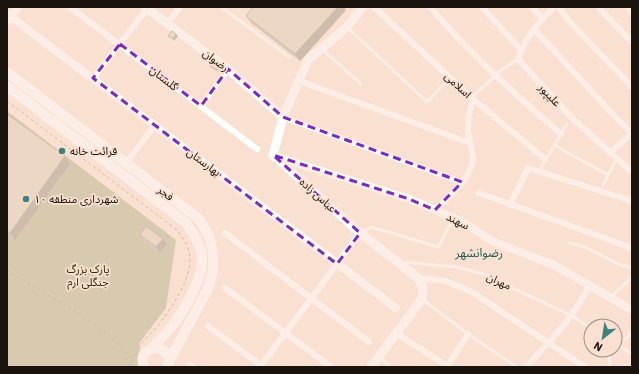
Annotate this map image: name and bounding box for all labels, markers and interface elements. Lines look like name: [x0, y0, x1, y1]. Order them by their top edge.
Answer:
street label: رضوان: [200, 46, 232, 74]
street label: گلستان: [147, 63, 181, 94]
street label: اسلامی: [442, 69, 474, 101]
street label: علیپور: [534, 80, 564, 110]
place label: قرائت خانه: [70, 144, 117, 158]
street label: بهارستان: [184, 145, 224, 179]
marker: قرائت خانه: [57, 146, 67, 156]
street label: عباس زاده: [297, 175, 340, 215]
street label: فجر: [154, 182, 177, 204]
place label: شهرداری منطقه ۱۰: [34, 192, 119, 206]
marker: شهرداری منطقه ۱۰: [21, 194, 31, 204]
street label: سهند: [444, 209, 472, 233]
district label: رضوانشهر: [454, 245, 503, 260]
park label: پارک بزرگ جنگلی ارم: [67, 262, 109, 290]
street label: مهران: [484, 269, 514, 293]
north arrow: [583, 318, 623, 358]
text: N: [591, 339, 605, 355]

